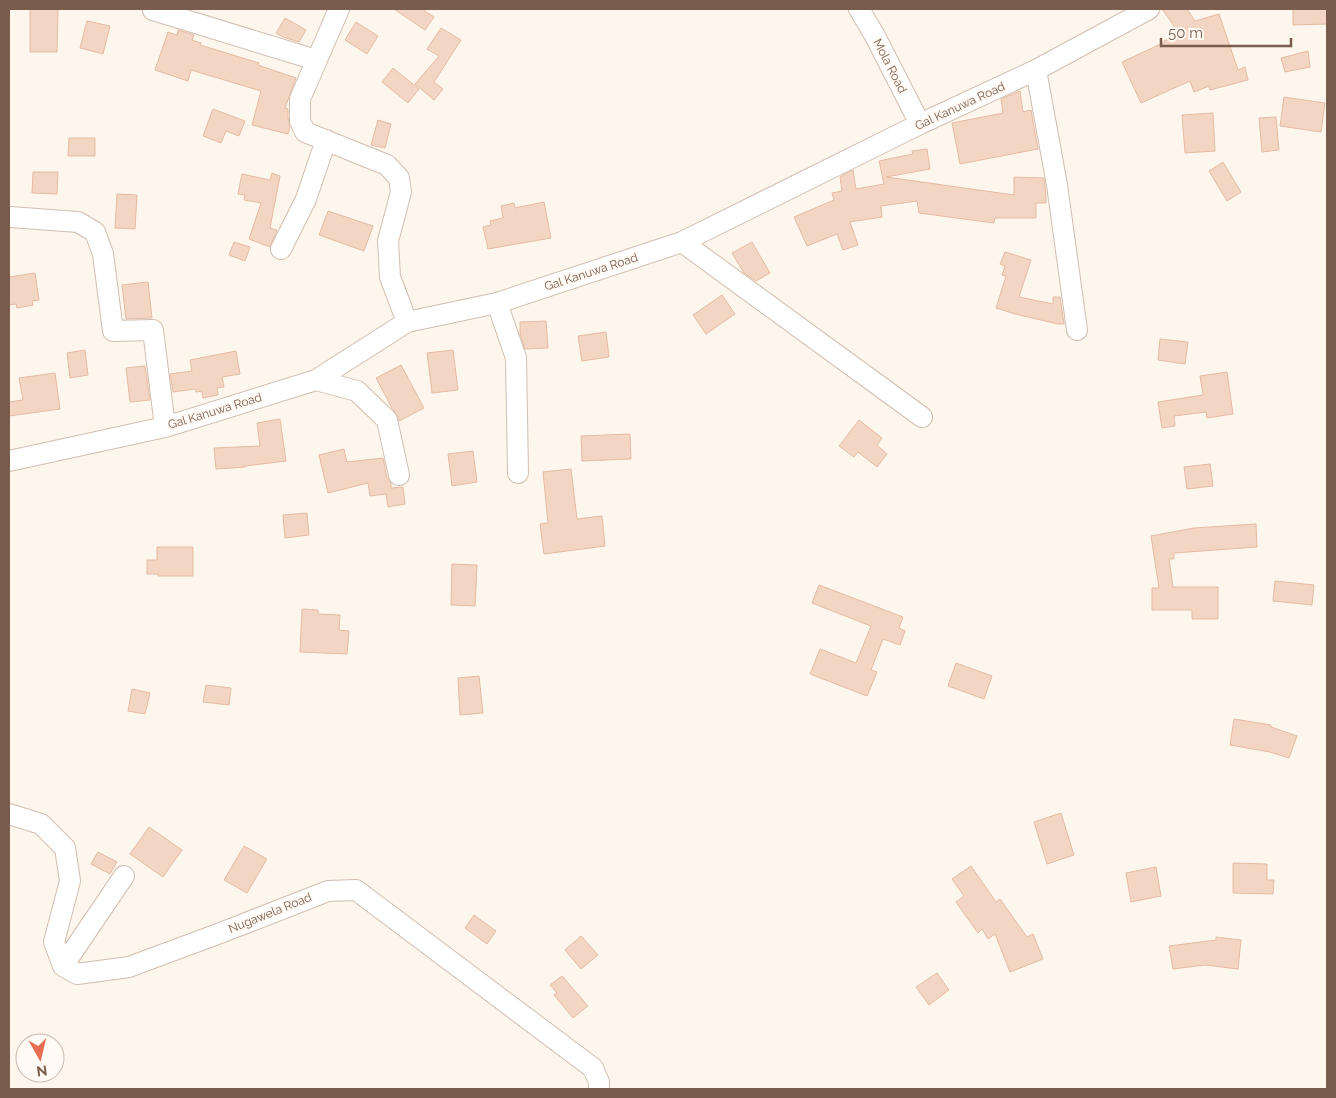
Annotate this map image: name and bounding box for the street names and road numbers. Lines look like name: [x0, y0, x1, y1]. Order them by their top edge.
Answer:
street label: Mola Road: [870, 36, 910, 96]
street label: Gal Kanuwa Road: [913, 79, 1007, 133]
street label: Gal Kanuwa Road: [542, 250, 640, 294]
street label: Gal Kanuwa Road: [166, 390, 264, 432]
street label: Nugawela Road: [226, 890, 314, 936]

